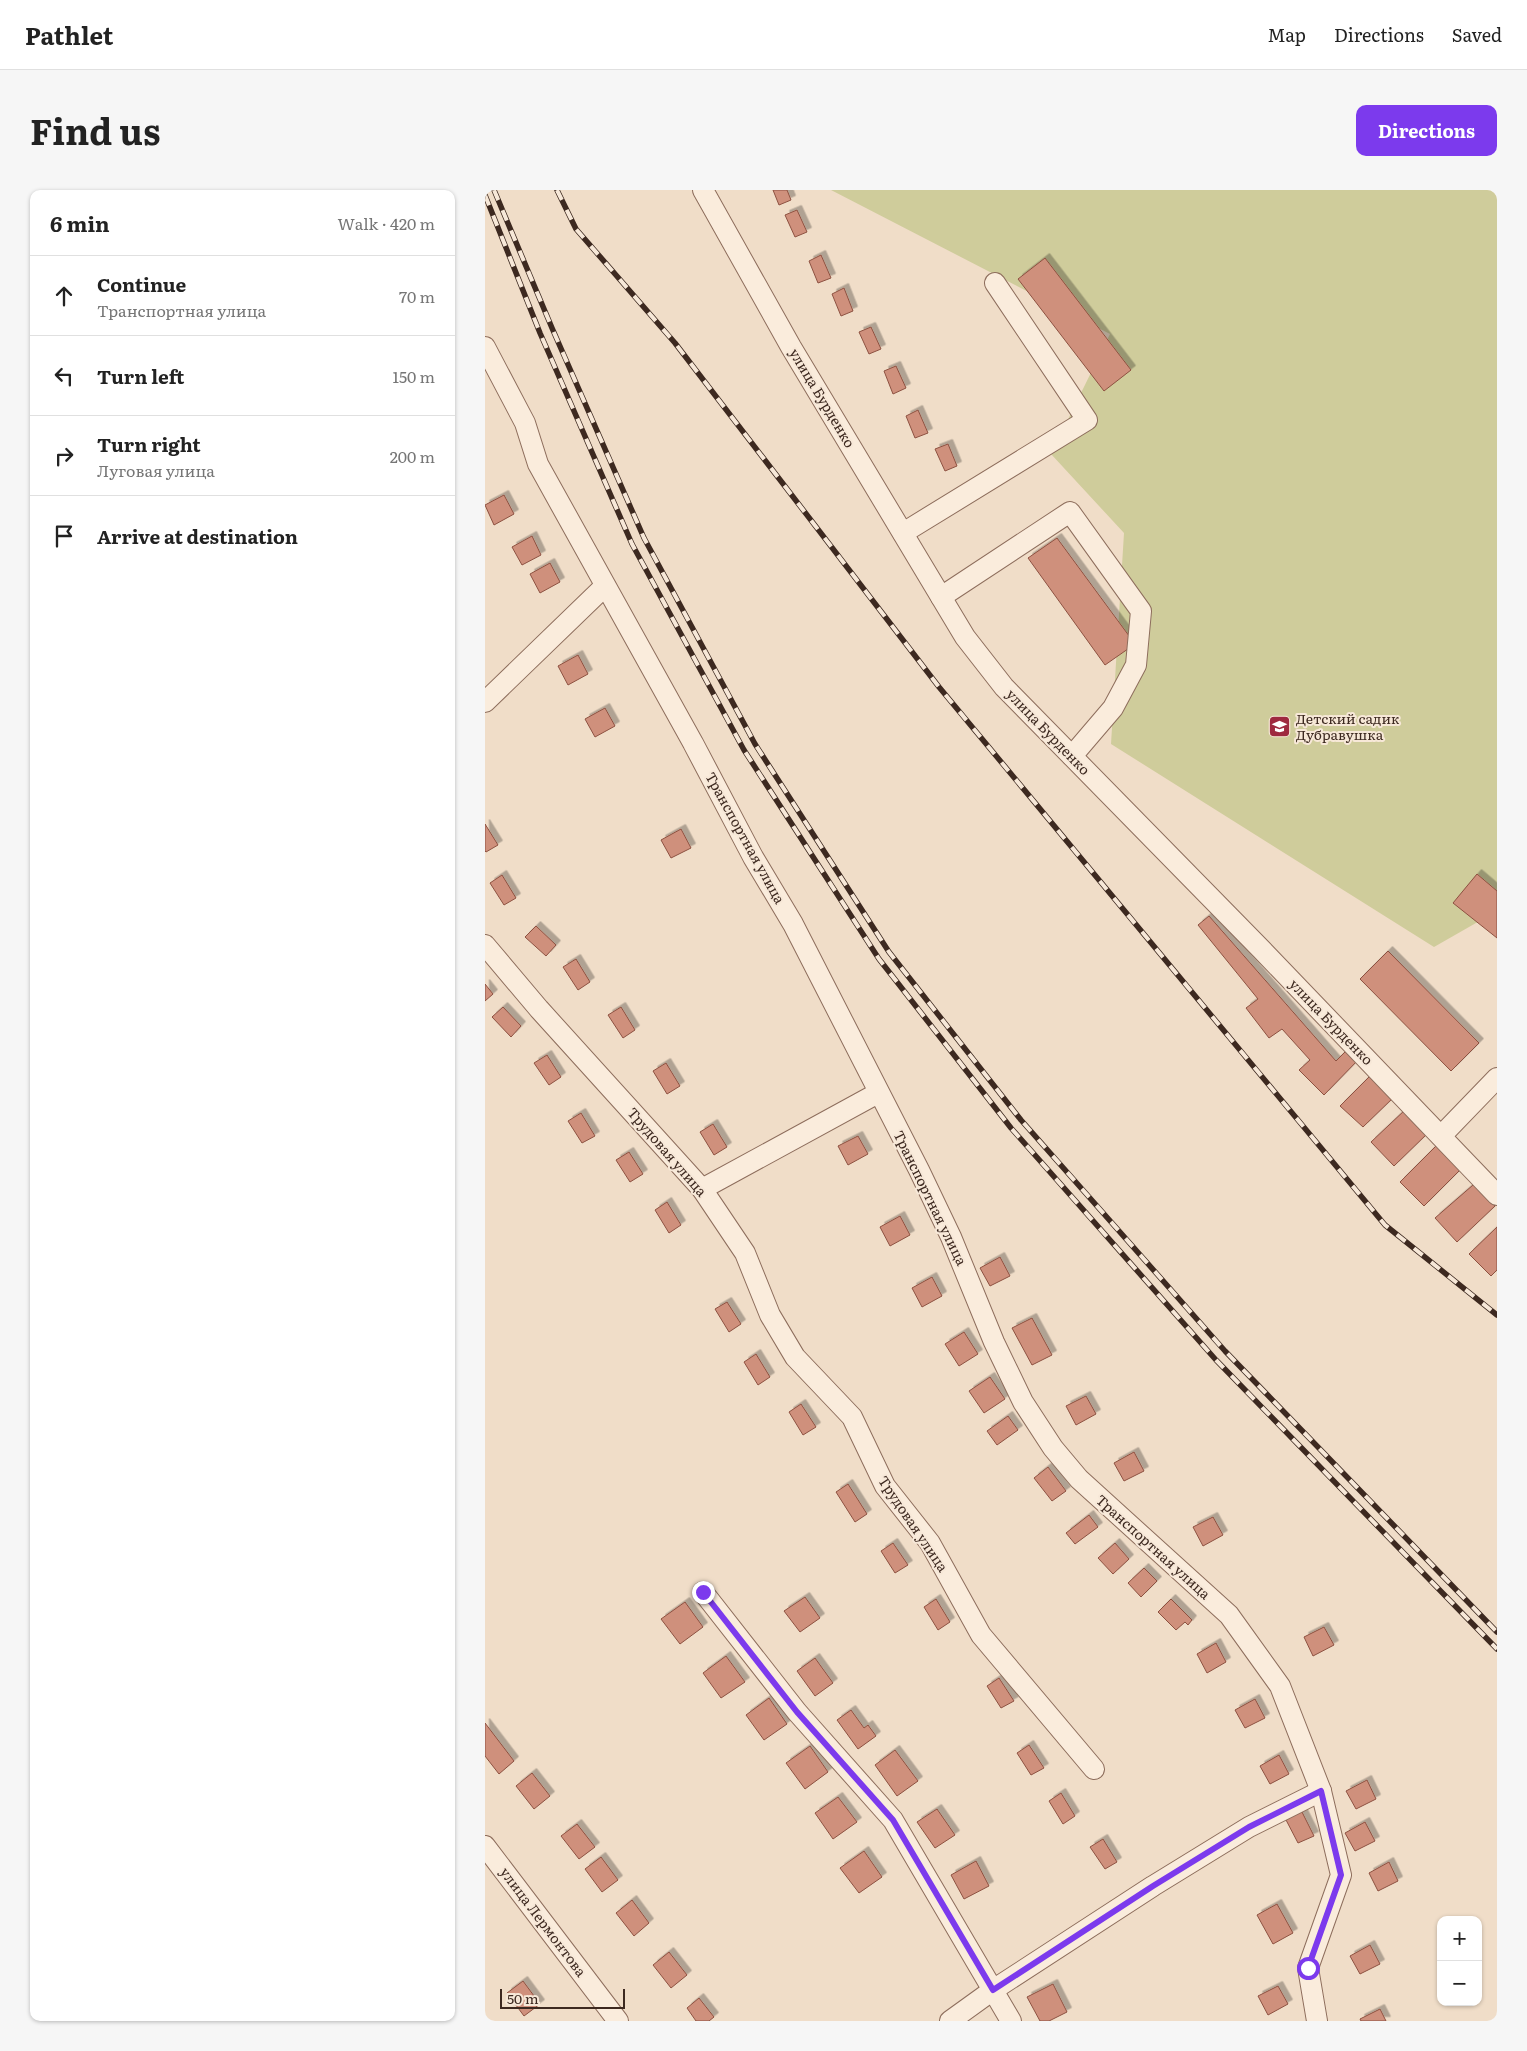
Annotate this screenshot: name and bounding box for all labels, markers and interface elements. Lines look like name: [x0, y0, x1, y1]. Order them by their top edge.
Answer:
text: Pathlet: [25, 17, 113, 52]
text: Map: [1268, 21, 1306, 48]
text: Directions: [1334, 21, 1424, 48]
text: Saved: [1452, 21, 1502, 48]
text: Find us: [30, 104, 160, 156]
button: Directions: [1356, 105, 1497, 156]
text: 6 min: [50, 207, 110, 238]
text: Walk · 420 m: [337, 211, 435, 235]
text: Continue: [97, 270, 186, 298]
icon: ahead: [50, 282, 78, 310]
text: 70 m: [399, 284, 435, 308]
text: Транспортная улица: [97, 298, 266, 322]
street label: улица Бурденко: [785, 344, 860, 451]
icon: left: [50, 362, 78, 390]
text: Turn left: [97, 362, 184, 390]
text: 150 m: [392, 364, 435, 388]
text: Turn right: [97, 430, 201, 458]
icon: right: [50, 442, 78, 470]
text: 200 m: [390, 444, 435, 468]
text: Луговая улица: [97, 458, 215, 482]
icon: arrive: [50, 522, 78, 550]
text: Arrive at destination: [97, 522, 298, 550]
street label: улица Бурденко: [1002, 684, 1095, 779]
place label: Детский садик Дубравушка: [1296, 708, 1400, 744]
school or university icon: Детский садик Дубравушка: [1268, 715, 1292, 739]
street label: Транспортная улица: [701, 768, 791, 908]
street label: улица Бурденко: [1285, 974, 1378, 1069]
street label: Трудовая улица: [623, 1102, 712, 1201]
street label: Транспортная улица: [889, 1127, 973, 1269]
street label: Трудовая улица: [874, 1471, 954, 1576]
street label: Транспортная улица: [1092, 1489, 1216, 1604]
route end: [692, 1581, 715, 1604]
street label: улица Лермонтова: [496, 1862, 592, 1981]
map controls: [1437, 1916, 1482, 2006]
button: +: [1437, 1916, 1482, 1961]
route start: [1297, 1957, 1320, 1980]
button: −: [1437, 1961, 1482, 2006]
scale bar: [500, 1986, 625, 2009]
text: 50 m: [507, 1988, 539, 2008]

